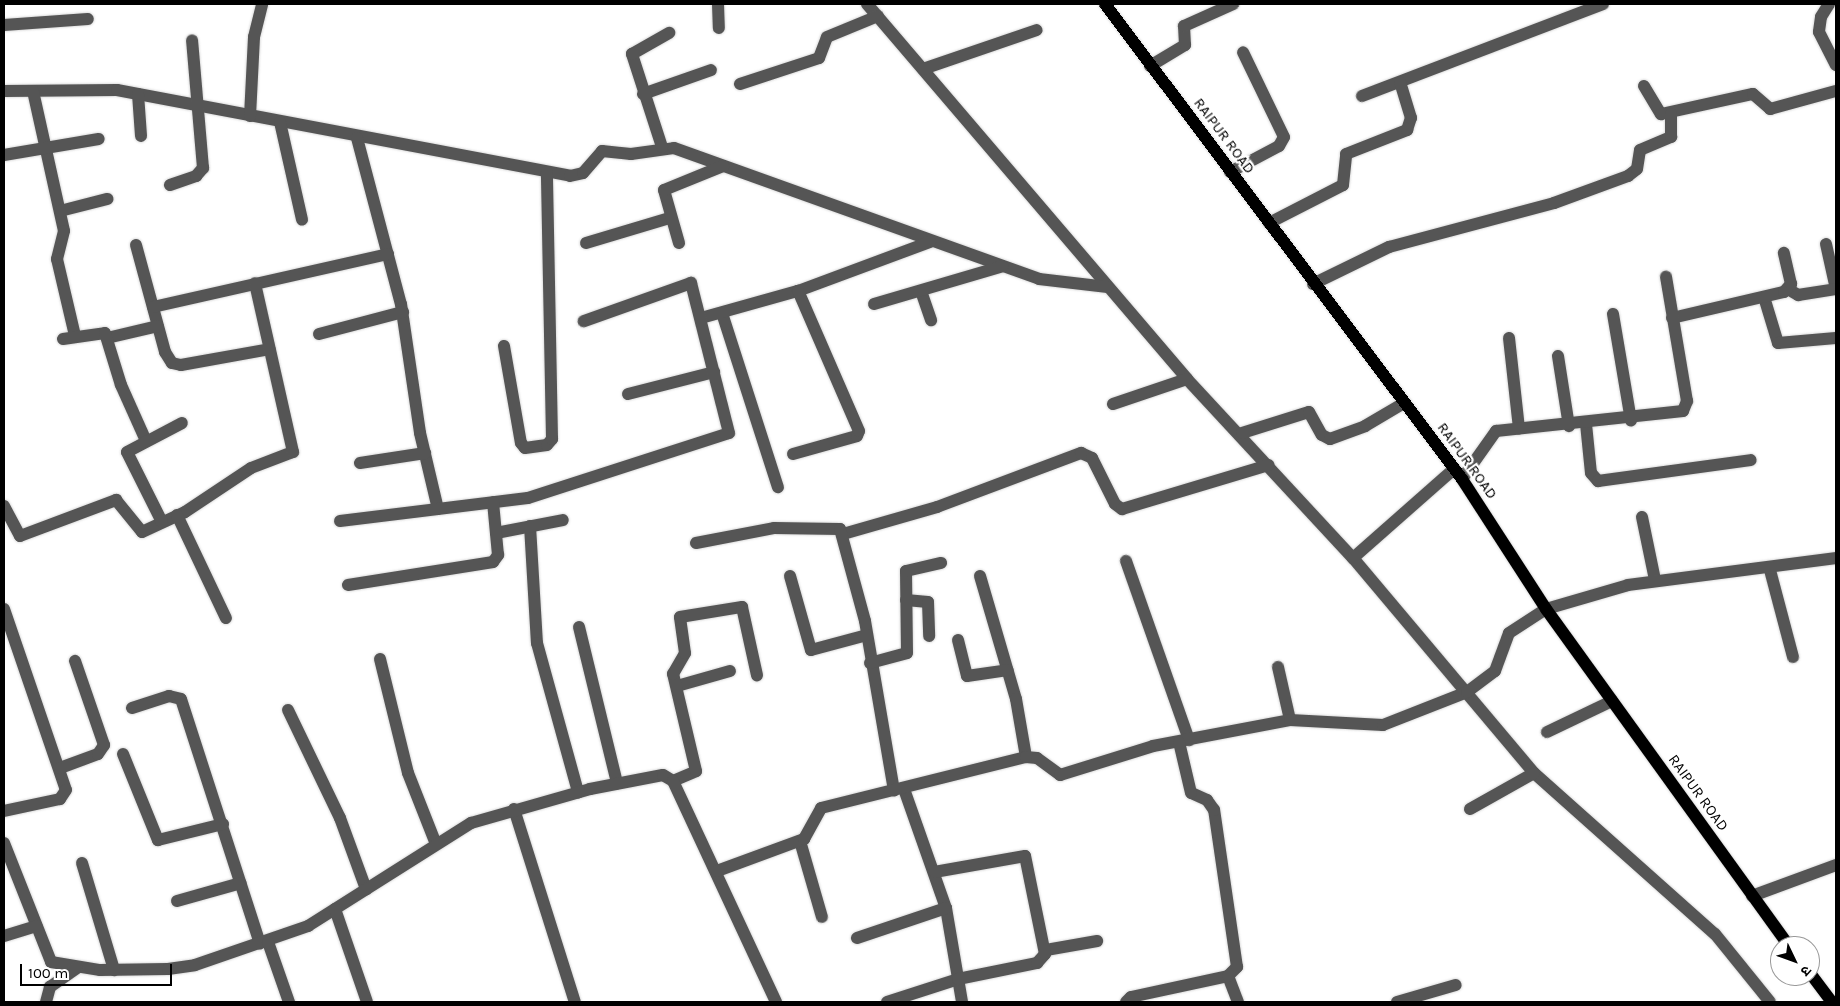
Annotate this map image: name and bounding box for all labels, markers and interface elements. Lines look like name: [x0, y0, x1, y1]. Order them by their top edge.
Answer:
street label: RAIPUR ROAD: [1190, 95, 1258, 177]
street label: RAIPUR ROAD: [1433, 419, 1501, 503]
street label: RAIPUR ROAD: [1664, 751, 1732, 835]
north arrow: [1770, 936, 1820, 986]
scale bar: [22, 954, 175, 986]
text: उ: [1797, 962, 1815, 979]
text: 100 m: [28, 964, 68, 982]

